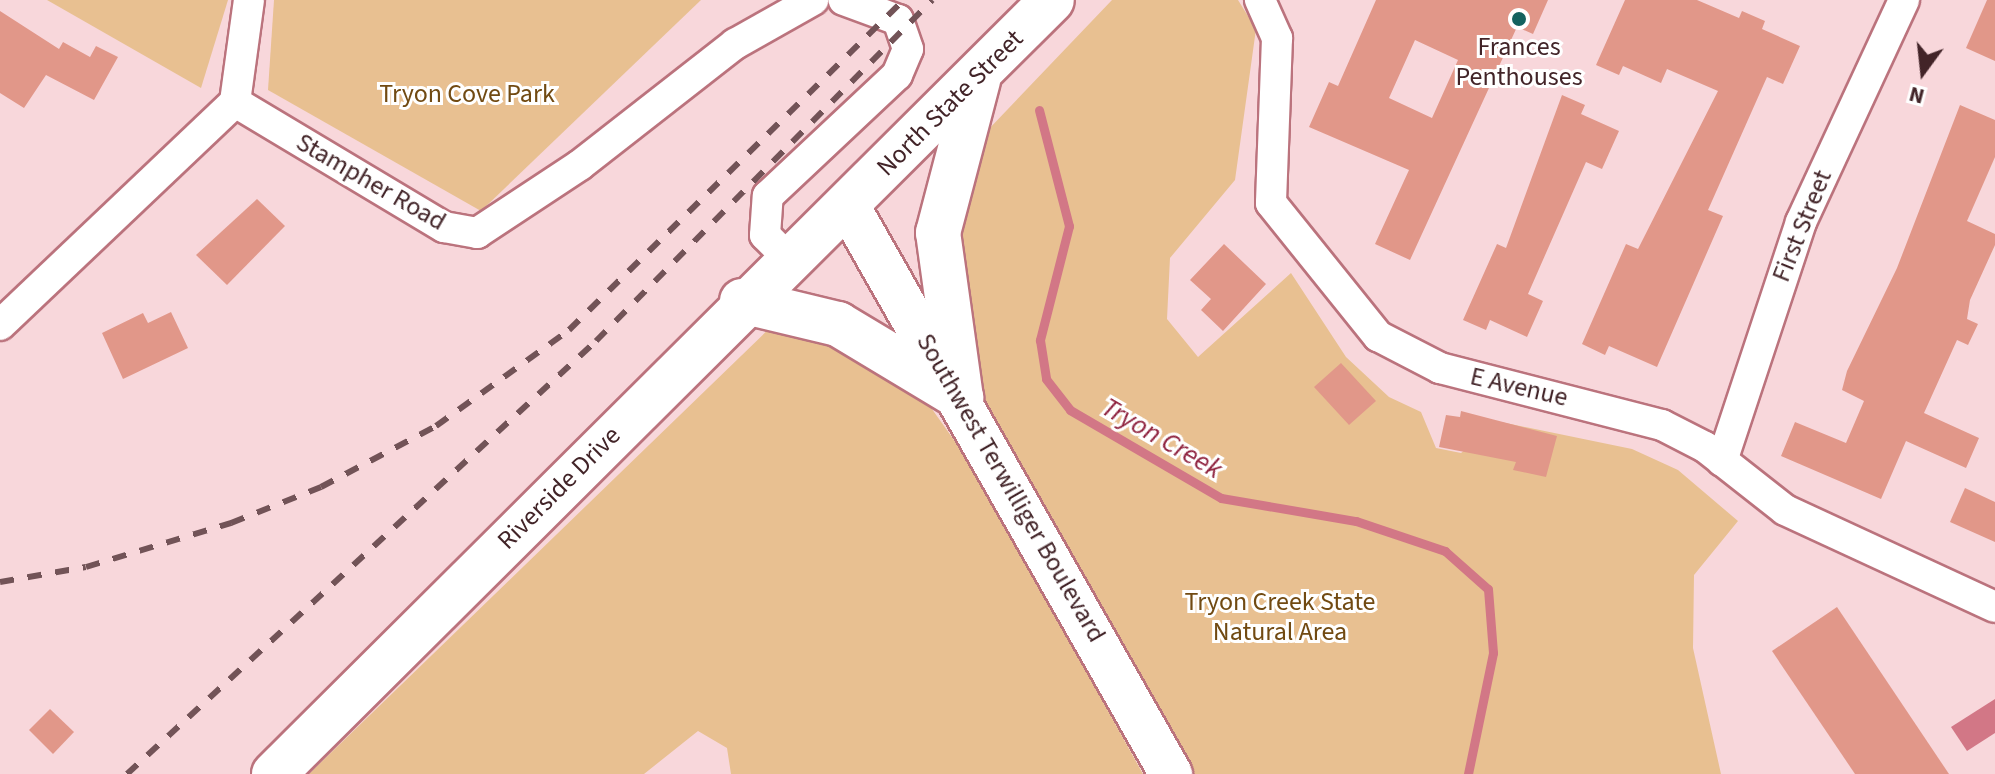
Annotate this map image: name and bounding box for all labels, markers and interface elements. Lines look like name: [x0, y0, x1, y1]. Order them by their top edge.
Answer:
marker: Frances Penthouses: [1510, 10, 1528, 28]
street label: North State Street: [870, 23, 1030, 183]
place label: Frances Penthouses: [1455, 31, 1583, 92]
north arrow: [1883, 32, 1963, 112]
park label: Tryon Cove Park: [379, 78, 555, 110]
text: N: [1906, 78, 1928, 113]
street label: Stampher Road: [291, 127, 451, 237]
street label: First Street: [1765, 166, 1839, 286]
street label: Southwest Terwilliger Boulevard: [910, 328, 1112, 648]
street label: E Avenue: [1467, 361, 1571, 413]
water label: Tryon Creek: [1096, 390, 1228, 486]
street label: Riverside Drive: [491, 420, 627, 556]
park label: Tryon Creek State Natural Area: [1184, 586, 1376, 648]

